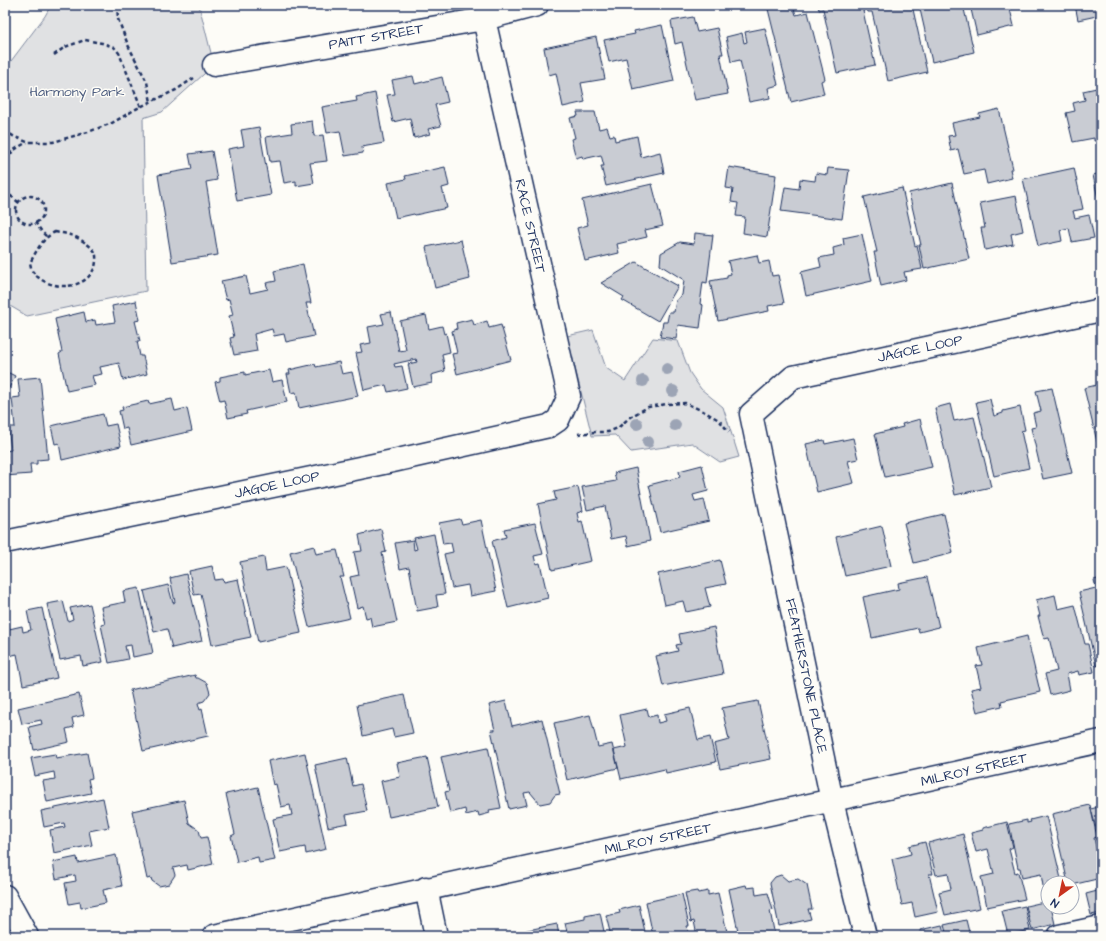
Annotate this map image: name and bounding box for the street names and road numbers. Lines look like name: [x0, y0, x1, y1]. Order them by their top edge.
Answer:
street label: PAITT STREET: [327, 19, 425, 55]
street label: RACE STREET: [509, 177, 551, 275]
street label: JAGOE LOOP: [876, 330, 965, 368]
street label: JAGOE LOOP: [233, 466, 322, 504]
street label: FEATHERSTONE PLACE: [780, 597, 832, 756]
street label: MILROY STREET: [919, 748, 1030, 792]
street label: MILROY STREET: [603, 818, 714, 860]

